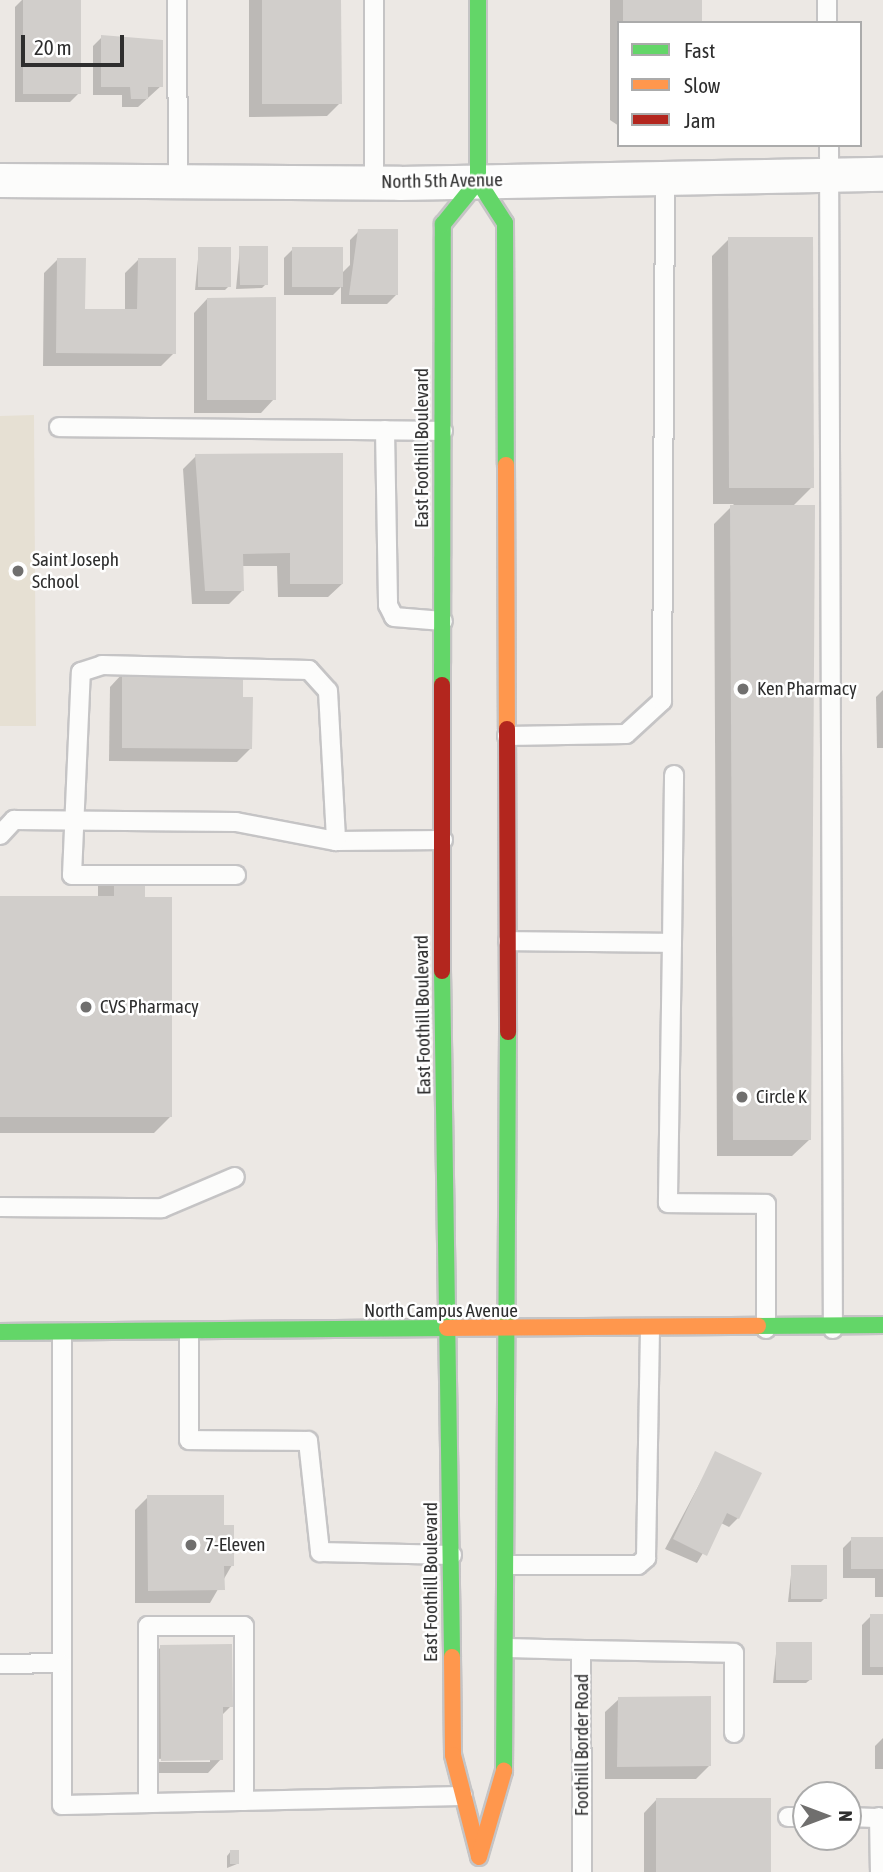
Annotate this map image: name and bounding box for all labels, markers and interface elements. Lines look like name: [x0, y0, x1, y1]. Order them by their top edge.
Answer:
scale bar: [24, 21, 128, 65]
legend: [617, 21, 862, 147]
text: 20 m: [34, 35, 72, 59]
text: Fast: [684, 38, 715, 62]
text: Slow: [684, 73, 720, 97]
text: Jam: [684, 108, 716, 132]
street label: North 5th Avenue: [381, 169, 503, 193]
street label: East Foothill Boulevard: [411, 368, 433, 528]
place label: Saint Joseph School: [32, 549, 119, 593]
marker: Saint Joseph School: [10, 563, 26, 579]
place label: Ken Pharmacy: [757, 678, 857, 700]
marker: Ken Pharmacy: [735, 681, 751, 697]
street label: East Foothill Boulevard: [410, 935, 436, 1095]
place label: CVS Pharmacy: [100, 996, 199, 1018]
marker: CVS Pharmacy: [78, 999, 94, 1015]
place label: Circle K: [756, 1086, 807, 1108]
marker: Circle K: [734, 1089, 750, 1105]
street label: North Campus Avenue: [364, 1300, 518, 1322]
street label: East Foothill Boulevard: [420, 1502, 442, 1662]
place label: 7-Eleven: [205, 1534, 266, 1556]
marker: 7-Eleven: [183, 1537, 199, 1553]
street label: Foothill Border Road: [571, 1674, 593, 1816]
north arrow: [792, 1781, 862, 1851]
text: N: [835, 1810, 857, 1822]

